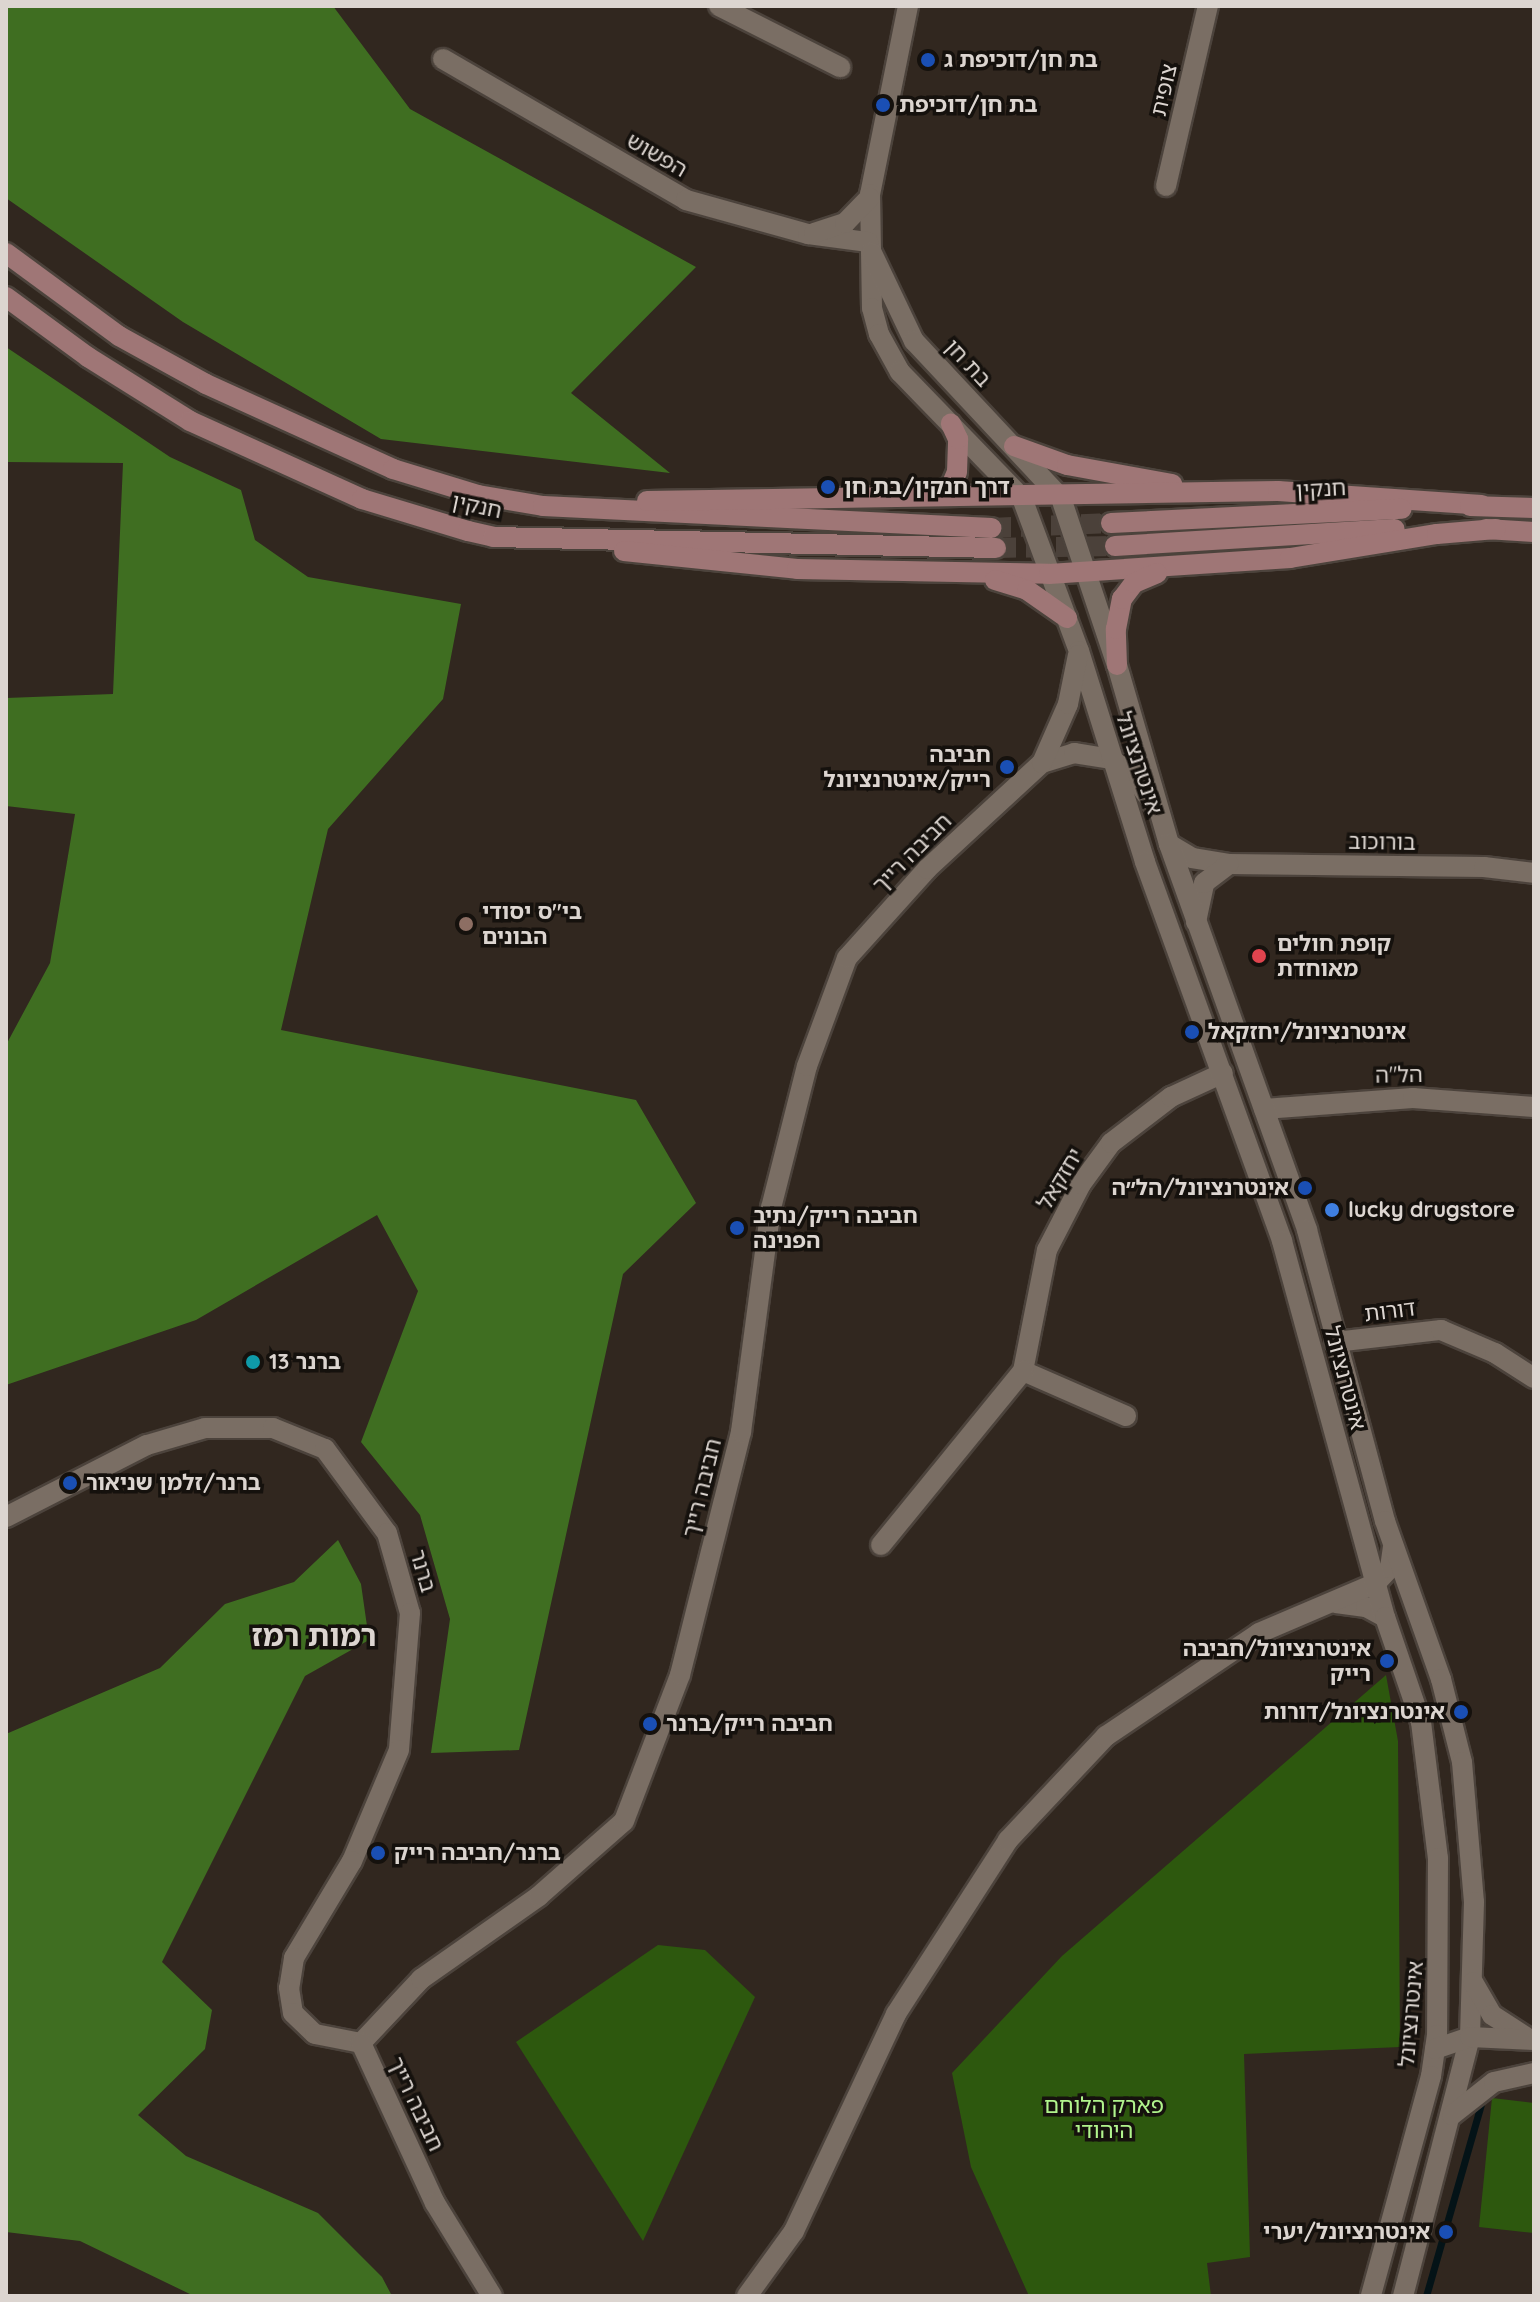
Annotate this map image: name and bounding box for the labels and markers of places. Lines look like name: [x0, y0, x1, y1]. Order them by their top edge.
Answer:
place label: בת חן/דוכיפת ג: [944, 47, 1098, 73]
marker: בת חן/דוכיפת ג: [919, 51, 937, 69]
place label: בת חן/דוכיפת: [899, 92, 1038, 118]
marker: בת חן/דוכיפת: [874, 96, 892, 114]
place label: דרך חנקין/בת חן: [844, 474, 1010, 500]
marker: דרך חנקין/בת חן: [819, 478, 837, 496]
place label: חביבה רייק/אינטרנציונל: [824, 741, 991, 792]
marker: חביבה רייק/אינטרנציונל: [998, 758, 1016, 776]
place label: בי"ס יסודי הבונים: [482, 898, 582, 950]
marker: בי"ס יסודי הבונים: [457, 915, 475, 933]
place label: קופת חולים מאוחדת: [1277, 930, 1391, 982]
marker: קופת חולים מאוחדת: [1248, 945, 1270, 967]
place label: אינטרנציונל/יחזקאל: [1208, 1019, 1406, 1045]
marker: אינטרנציונל/יחזקאל: [1183, 1023, 1201, 1041]
place label: אינטרנציונל/הל״ה: [1112, 1175, 1289, 1201]
marker: אינטרנציונל/הל״ה: [1296, 1179, 1314, 1197]
place label: lucky drugstore: [1348, 1197, 1515, 1223]
marker: lucky drugstore: [1323, 1201, 1341, 1219]
place label: חביבה רייק/נתיב הפנינה: [753, 1202, 918, 1254]
marker: חביבה רייק/נתיב הפנינה: [728, 1219, 746, 1237]
place label: ברנר 13: [269, 1349, 341, 1375]
marker: ברנר 13: [244, 1353, 262, 1371]
place label: ברנר/זלמן שניאור: [86, 1470, 261, 1496]
marker: ברנר/זלמן שניאור: [61, 1474, 79, 1492]
place label: אינטרנציונל/חביבה רייק: [1183, 1635, 1371, 1686]
marker: אינטרנציונל/חביבה רייק: [1378, 1652, 1396, 1670]
place label: אינטרנציונל/דורות: [1264, 1699, 1445, 1725]
marker: אינטרנציונל/דורות: [1452, 1703, 1470, 1721]
place label: חביבה רייק/ברנר: [666, 1711, 833, 1737]
marker: חביבה רייק/ברנר: [641, 1715, 659, 1733]
place label: ברנר/חביבה רייק: [394, 1840, 561, 1866]
marker: ברנר/חביבה רייק: [369, 1844, 387, 1862]
place label: אינטרנציונל/יערי: [1263, 2219, 1430, 2245]
marker: אינטרנציונל/יערי: [1437, 2223, 1455, 2241]

